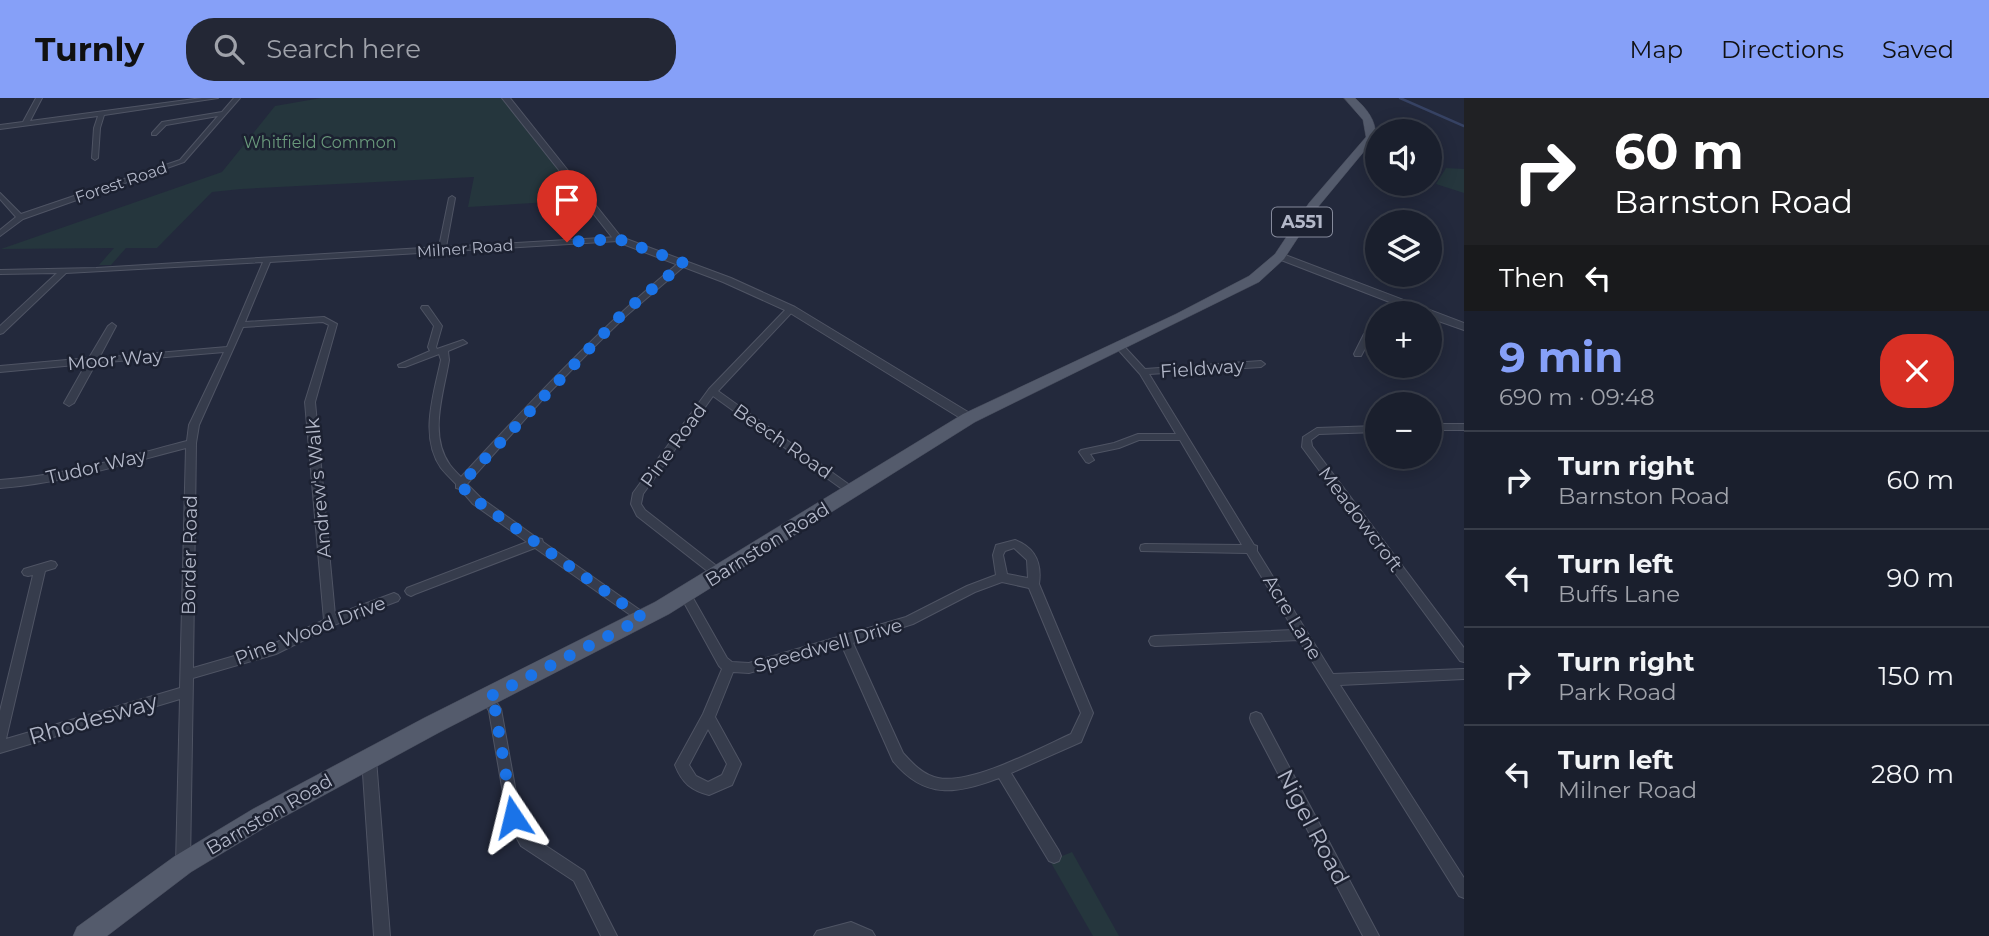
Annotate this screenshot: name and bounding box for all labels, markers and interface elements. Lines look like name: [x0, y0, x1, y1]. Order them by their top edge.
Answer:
search box: [186, 18, 676, 81]
text: Turnly: [35, 29, 144, 69]
icon: search: [210, 30, 248, 68]
text: Search here: [266, 33, 421, 65]
text: Map: [1630, 35, 1683, 64]
text: Directions: [1721, 35, 1844, 64]
text: Saved: [1882, 35, 1954, 64]
map controls: [1365, 119, 1442, 469]
button: sound: [1365, 119, 1442, 196]
text: 60 m: [1614, 122, 1744, 181]
icon: right: [1499, 126, 1590, 217]
park label: Whitfield Common: [243, 133, 397, 152]
street label: Forest Road: [73, 158, 170, 207]
pin: [537, 170, 597, 242]
icon: arrive: [548, 181, 586, 219]
text: Barnston Road: [1614, 182, 1853, 221]
road number: A551: [1272, 208, 1332, 237]
button: layers: [1365, 210, 1442, 287]
street label: Milner Road: [416, 236, 514, 261]
icon: left: [1579, 259, 1617, 297]
text: Then: [1499, 262, 1565, 294]
button: +: [1365, 301, 1442, 378]
text: 9 min: [1499, 331, 1623, 383]
button: close: [1880, 334, 1954, 408]
street label: Moor Way: [66, 344, 164, 375]
street label: Fieldway: [1159, 354, 1245, 383]
text: 690 m · 09:48: [1499, 383, 1655, 411]
button: −: [1365, 392, 1442, 469]
street label: Pine Road: [635, 399, 711, 492]
street label: Beech Road: [729, 399, 837, 484]
street label: Andrew's Walk: [301, 416, 336, 559]
street label: Tudor Way: [44, 444, 149, 489]
text: Turn right: [1558, 450, 1694, 482]
icon: right: [1499, 461, 1537, 499]
street label: Meadowcroft: [1314, 462, 1408, 577]
text: 60 m: [1887, 464, 1954, 496]
text: Barnston Road: [1558, 482, 1730, 510]
street label: Border Road: [177, 495, 202, 615]
street label: Barnston Road: [701, 497, 834, 592]
text: Turn left: [1558, 548, 1674, 580]
icon: left: [1499, 559, 1537, 597]
text: 90 m: [1887, 562, 1954, 594]
street label: Acre Lane: [1258, 571, 1327, 664]
text: Buffs Lane: [1558, 580, 1680, 608]
street label: Pine Wood Drive: [232, 591, 389, 670]
street label: Speedwell Drive: [751, 613, 905, 678]
text: Turn right: [1558, 646, 1694, 678]
icon: right: [1499, 657, 1537, 695]
text: 150 m: [1878, 660, 1954, 692]
text: Park Road: [1558, 678, 1677, 706]
street label: Rhodesway: [25, 687, 161, 751]
text: Turn left: [1558, 744, 1674, 776]
icon: left: [1499, 755, 1537, 793]
text: 280 m: [1871, 758, 1954, 790]
street label: Nigel Road: [1271, 764, 1355, 890]
street label: Barnston Road: [202, 769, 336, 860]
text: Milner Road: [1558, 776, 1697, 804]
position arrow: [476, 780, 550, 854]

